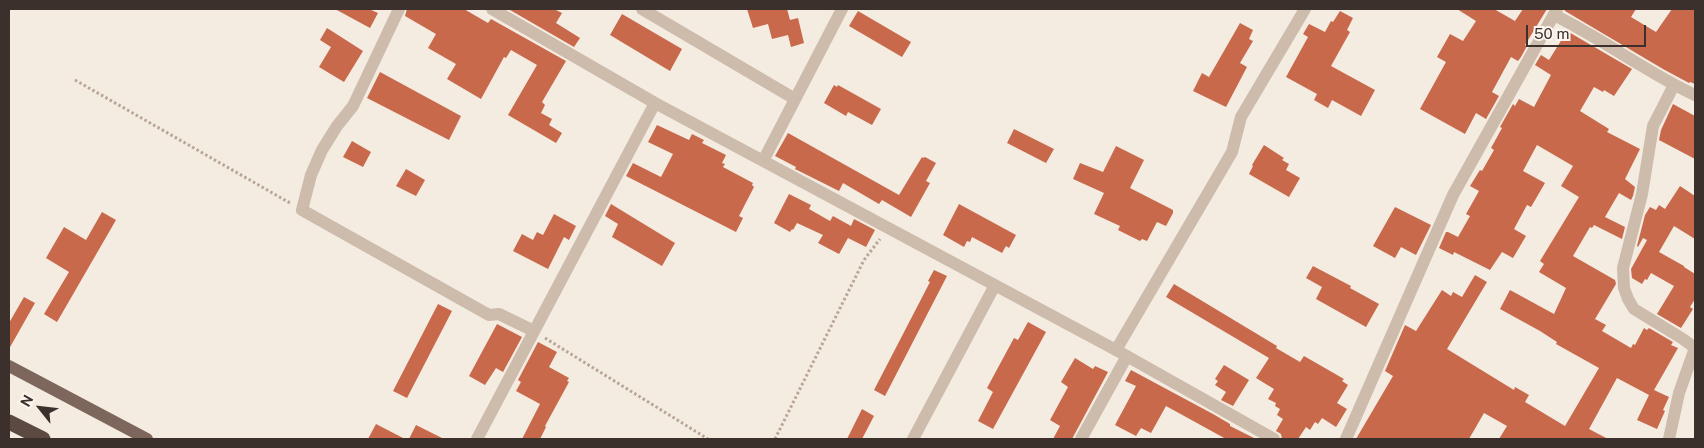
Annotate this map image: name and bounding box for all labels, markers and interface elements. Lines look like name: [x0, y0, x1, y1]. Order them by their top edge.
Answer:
scale bar: [1529, 15, 1649, 47]
text: 50 m: [1534, 25, 1569, 42]
north arrow: [15, 383, 65, 433]
text: N: [17, 392, 37, 409]

